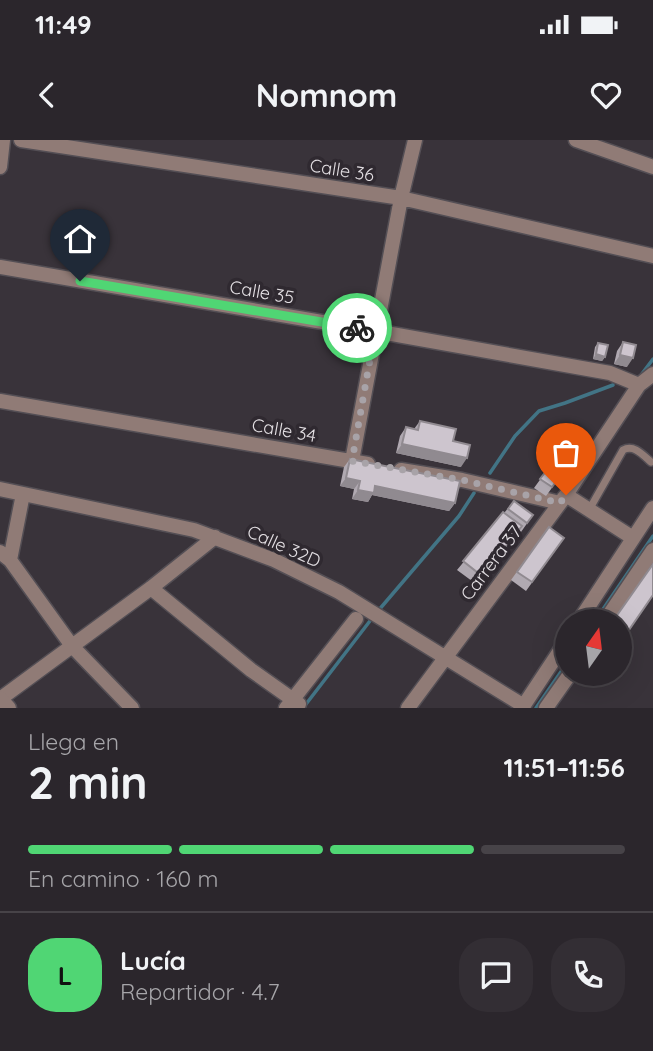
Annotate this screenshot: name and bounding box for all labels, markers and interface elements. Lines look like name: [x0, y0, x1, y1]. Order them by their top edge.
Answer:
text: 11:49: [35, 8, 92, 41]
text: Nomnom: [256, 75, 397, 115]
icon: back: [28, 76, 66, 114]
icon: heart: [587, 76, 625, 114]
street label: Calle 36: [308, 154, 376, 186]
pin: [50, 209, 110, 281]
icon: home: [61, 220, 99, 258]
street label: Calle 35: [228, 275, 296, 309]
courier: [322, 293, 392, 363]
icon: bike: [338, 309, 376, 347]
street label: Calle 34: [250, 413, 318, 447]
pin: [536, 423, 596, 495]
icon: bag: [547, 434, 585, 472]
street label: Calle 32D: [244, 520, 324, 572]
street label: Carrera 37: [455, 521, 527, 605]
north arrow: [555, 609, 632, 686]
map controls: [555, 609, 632, 686]
text: Llega en: [28, 727, 119, 756]
text: 11:51–11:56: [504, 751, 625, 784]
text: 2 min: [28, 753, 148, 811]
text: En camino · 160 m: [28, 864, 218, 893]
button: chat: [459, 938, 533, 1012]
button: phone: [551, 938, 625, 1012]
text: Lucía: [120, 944, 186, 977]
text: L: [58, 959, 72, 992]
text: Repartidor · 4.7: [120, 977, 280, 1006]

